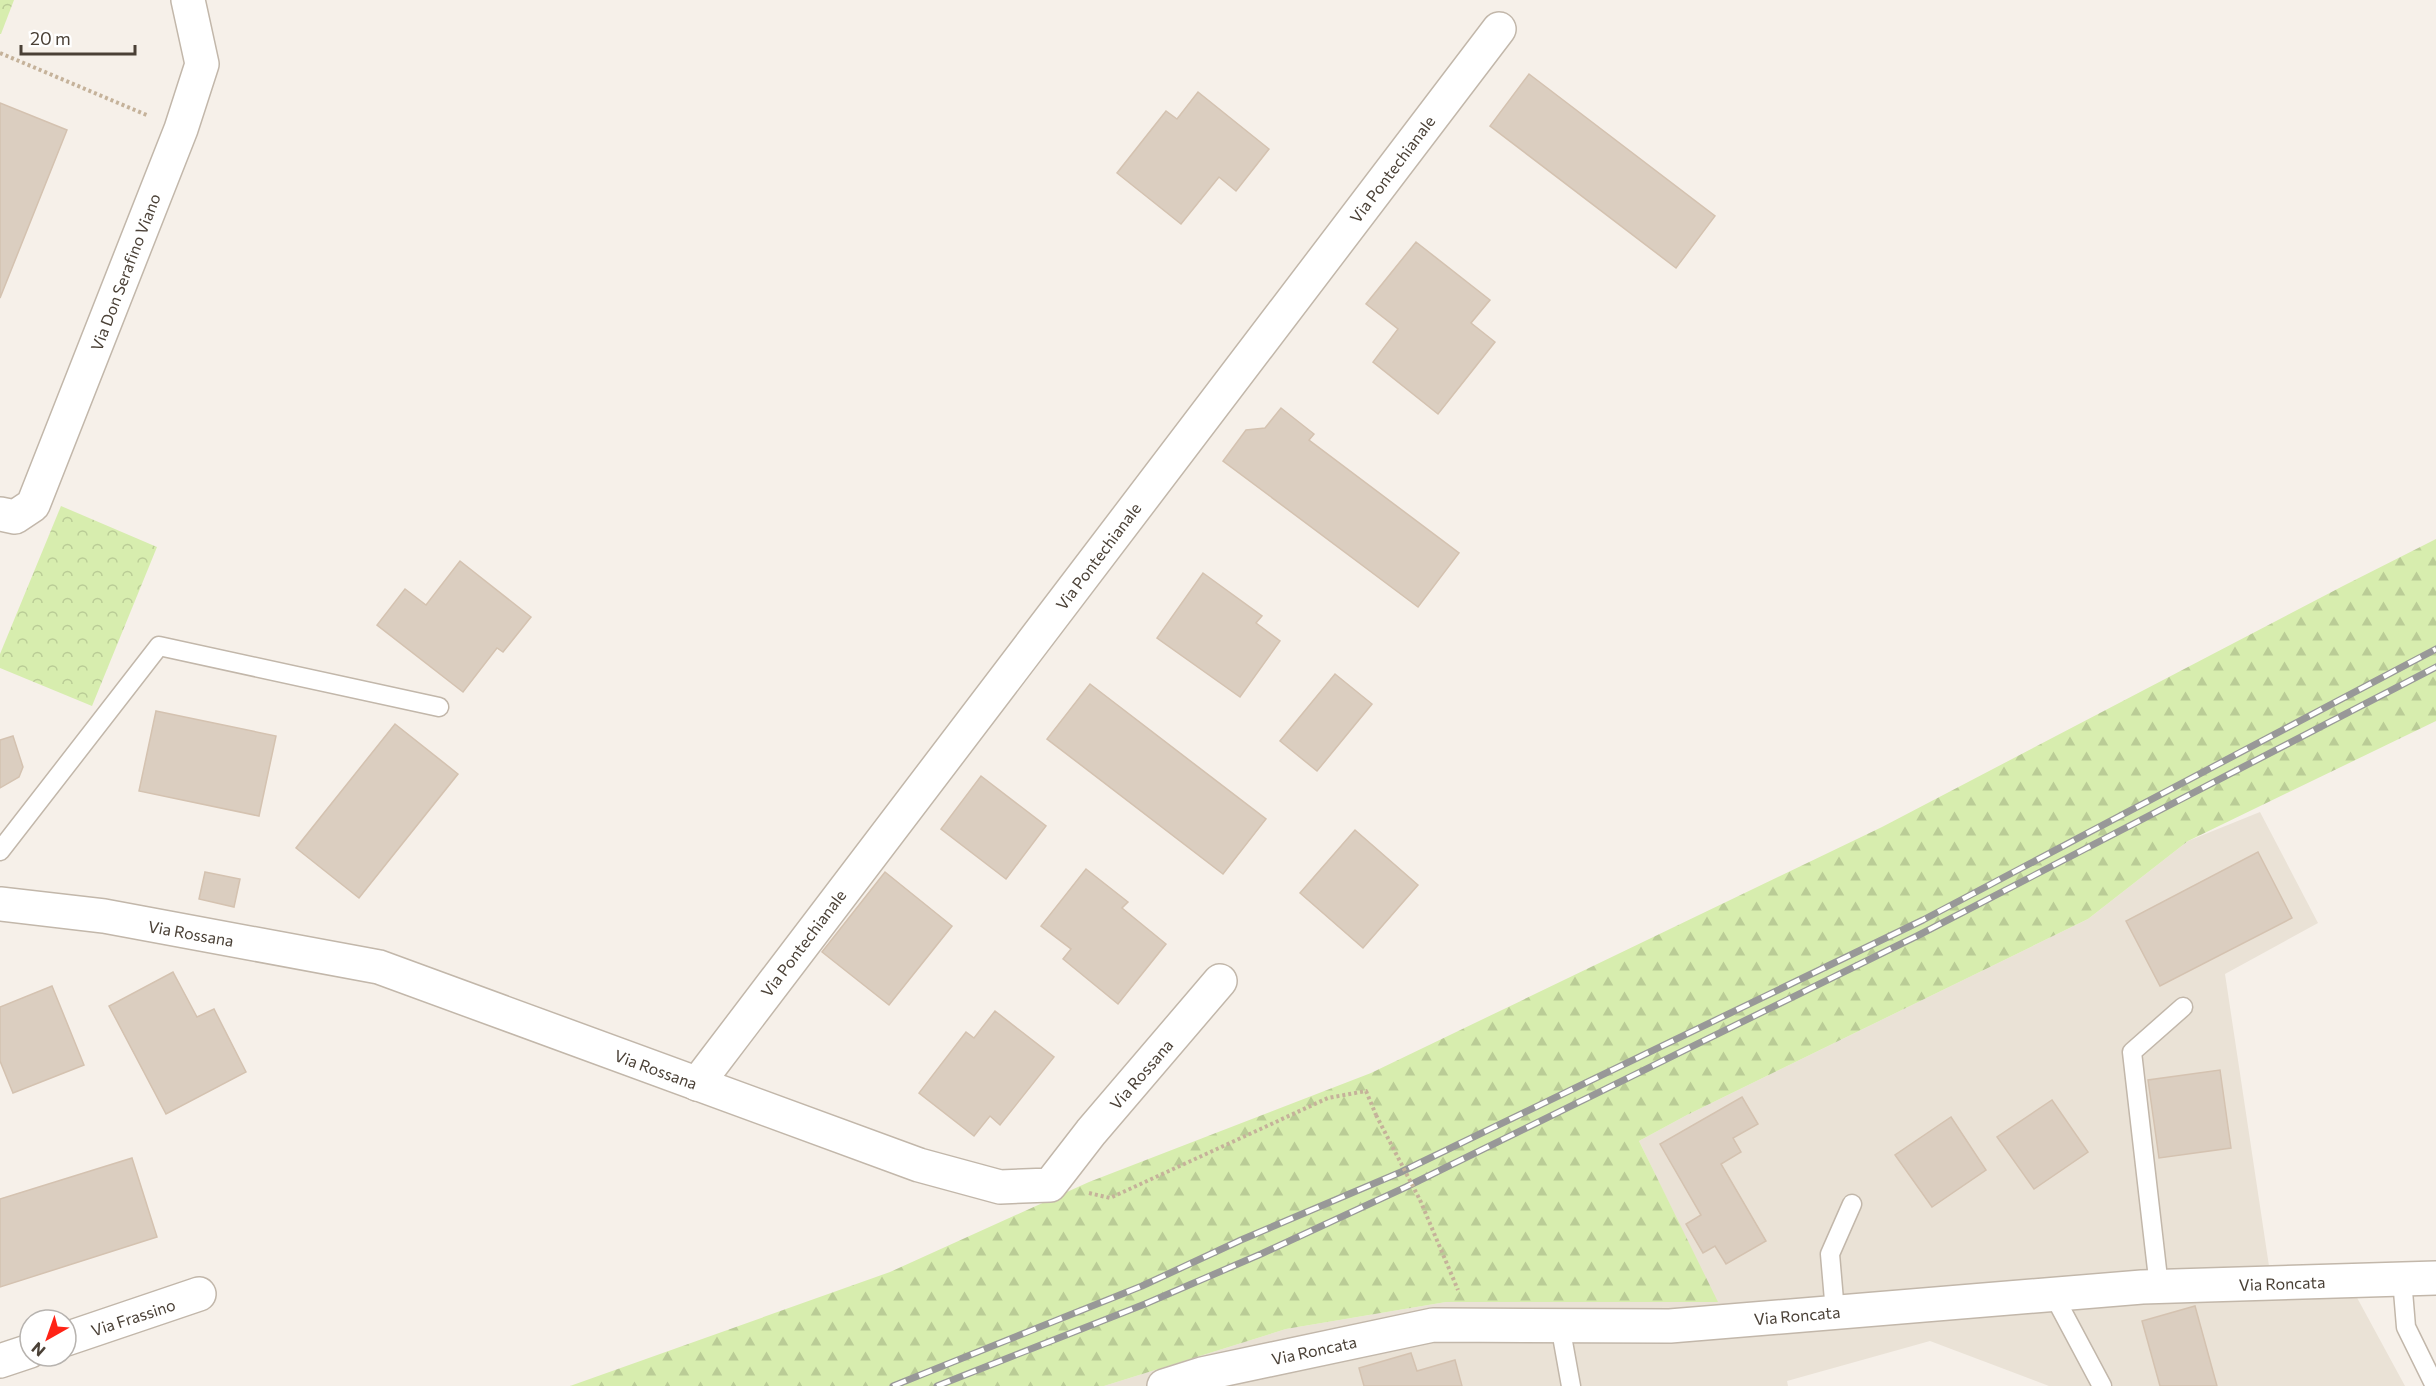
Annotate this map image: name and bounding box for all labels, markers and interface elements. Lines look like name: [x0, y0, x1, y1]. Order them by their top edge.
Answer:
scale bar: [21, 18, 135, 56]
text: 20 m: [30, 27, 71, 49]
street label: Via Pontechianale: [1345, 112, 1439, 226]
street label: Via Don Serafino Viano: [86, 191, 164, 353]
street label: Via Pontechianale: [1051, 499, 1145, 613]
street label: Via Pontechianale: [756, 886, 850, 1000]
street label: Via Rossana: [147, 916, 235, 950]
street label: Via Rossana: [1105, 1035, 1177, 1113]
street label: Via Rossana: [612, 1045, 700, 1093]
street label: Via Roncata: [2238, 1272, 2326, 1294]
street label: Via Frassino: [88, 1294, 178, 1340]
street label: Via Roncata: [1753, 1302, 1841, 1328]
north arrow: [18, 1308, 78, 1368]
street label: Via Roncata: [1270, 1332, 1358, 1368]
text: N: [27, 1339, 49, 1361]

